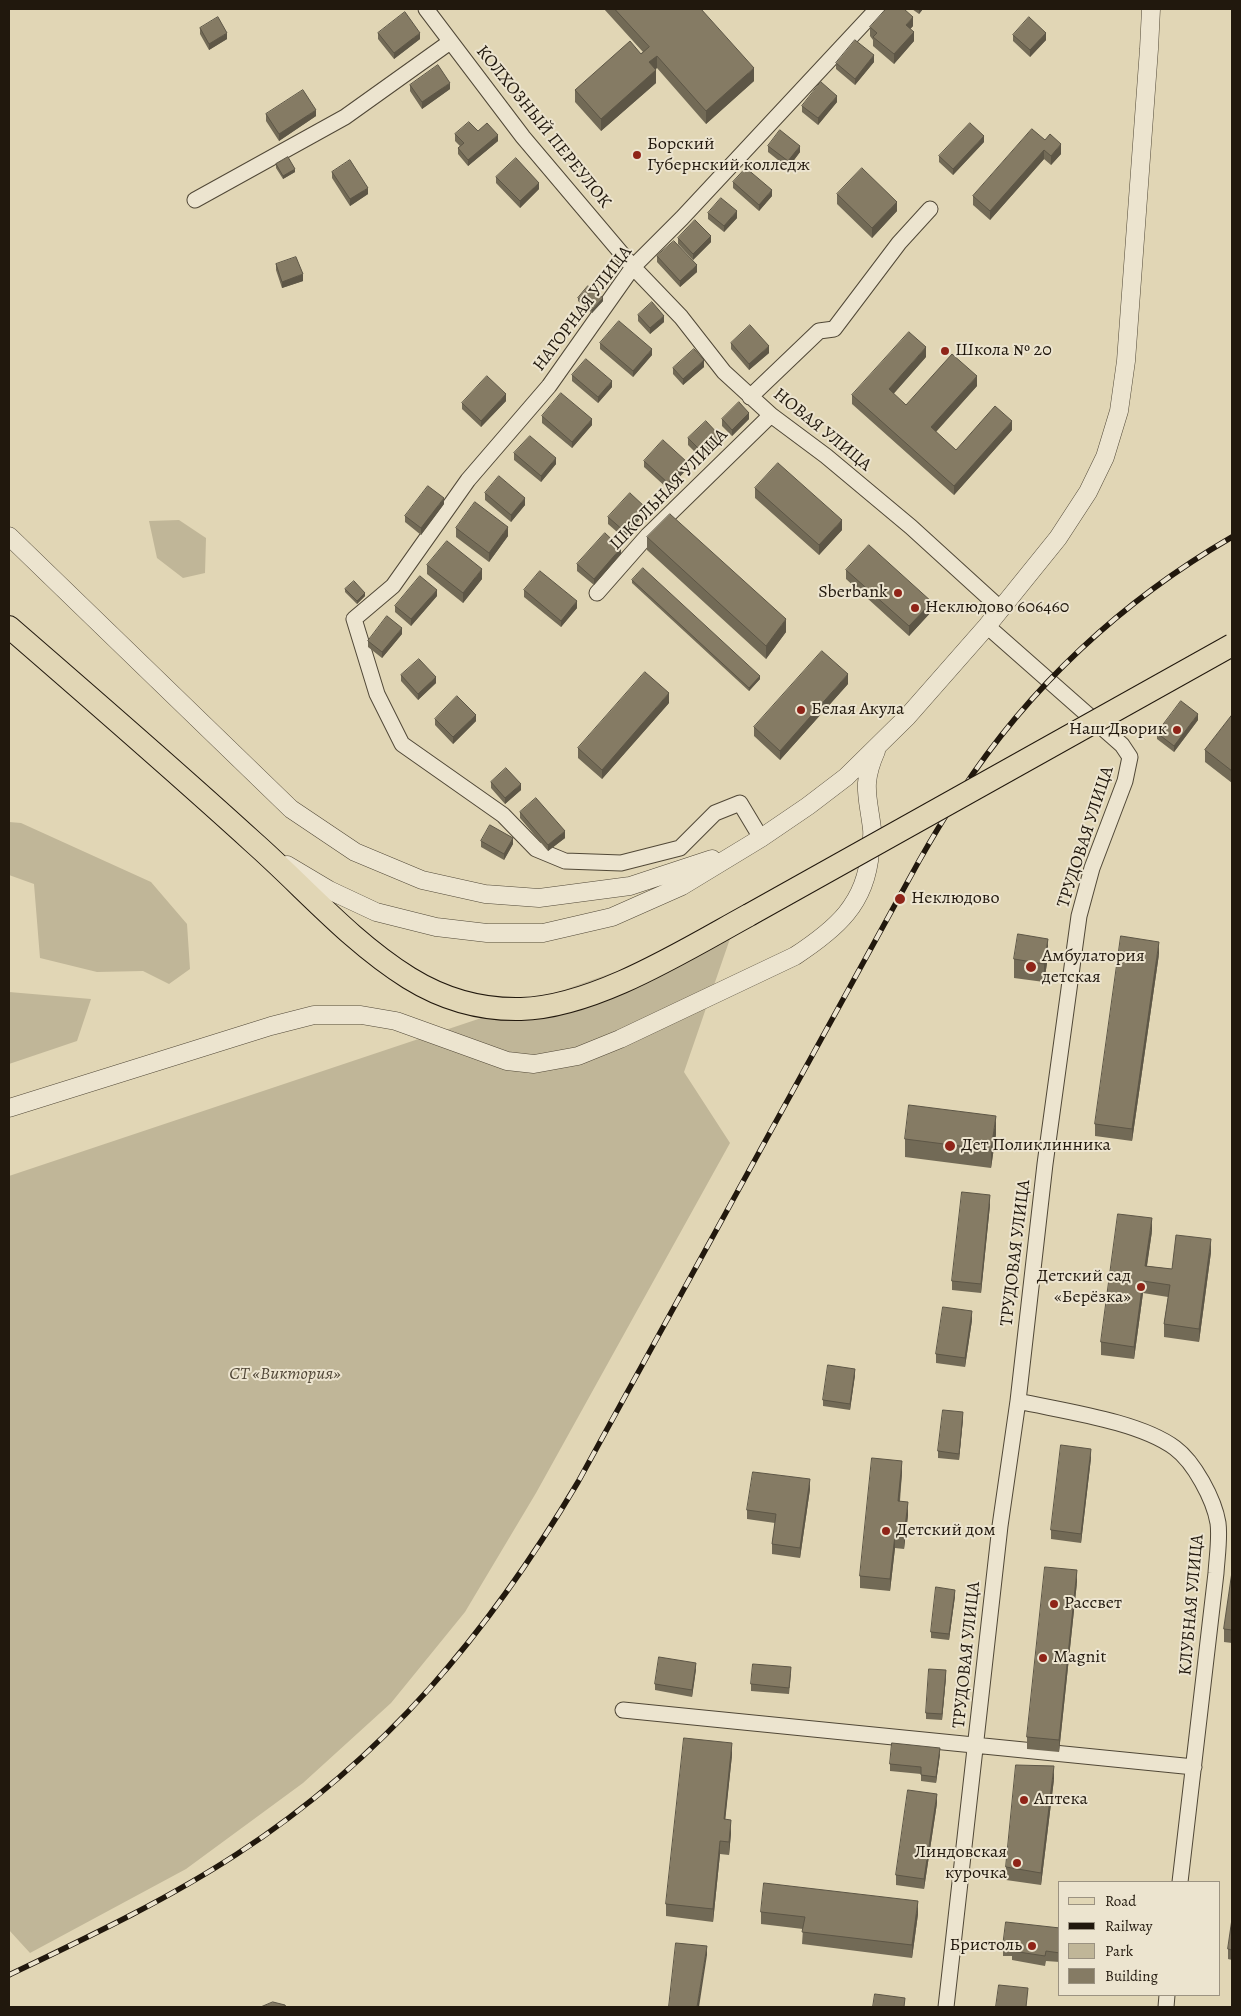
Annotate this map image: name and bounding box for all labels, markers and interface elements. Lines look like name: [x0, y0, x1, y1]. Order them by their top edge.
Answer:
street label: КОЛХОЗНЫЙ ПЕРЕУЛОК: [471, 41, 615, 213]
place label: Борский Губернский колледж: [647, 134, 810, 176]
marker: Борский Губернский колледж: [631, 149, 643, 161]
street label: НАГОРНАЯ УЛИЦА: [529, 242, 637, 376]
place label: Школа № 20: [955, 340, 1052, 362]
marker: Школа № 20: [939, 345, 951, 357]
street label: НОВАЯ УЛИЦА: [769, 384, 875, 476]
street label: ШКОЛЬНАЯ УЛИЦА: [605, 425, 733, 555]
place label: Sberbank: [818, 582, 888, 604]
marker: Sberbank: [892, 587, 904, 599]
place label: Неклюдово 606460: [925, 597, 1069, 619]
marker: Неклюдово 606460: [909, 602, 921, 614]
place label: Белая Акула: [811, 699, 904, 721]
marker: Белая Акула: [795, 704, 807, 716]
place label: Наш Дворик: [1069, 719, 1167, 741]
marker: Наш Дворик: [1171, 724, 1183, 736]
street label: ТРУДОВАЯ УЛИЦА: [1053, 764, 1119, 910]
place label: Неклюдово: [911, 888, 1000, 910]
marker: Неклюдово: [893, 892, 907, 906]
place label: Амбулатория детская: [1042, 946, 1145, 989]
marker: Амбулатория детская: [1024, 960, 1038, 974]
place label: Дет Поликлинника: [961, 1135, 1111, 1157]
marker: Дет Поликлинника: [943, 1139, 957, 1153]
street label: ТРУДОВАЯ УЛИЦА: [996, 1178, 1036, 1328]
place label: Детский сад «Берёзка»: [1037, 1266, 1131, 1308]
marker: Детский сад «Берёзка»: [1135, 1281, 1147, 1293]
park label: СТ «Виктория»: [229, 1364, 341, 1386]
place label: Детский дом: [896, 1520, 996, 1542]
marker: Детский дом: [880, 1525, 892, 1537]
street label: КЛУБНАЯ УЛИЦА: [1175, 1534, 1209, 1676]
street label: ТРУДОВАЯ УЛИЦА: [949, 1581, 985, 1729]
place label: Рассвет: [1064, 1593, 1122, 1615]
marker: Рассвет: [1048, 1598, 1060, 1610]
place label: Magnit: [1053, 1647, 1106, 1669]
marker: Magnit: [1037, 1652, 1049, 1664]
place label: Аптека: [1034, 1789, 1088, 1811]
marker: Аптека: [1018, 1794, 1030, 1806]
place label: Линдовская курочка: [914, 1842, 1007, 1885]
marker: Линдовская курочка: [1011, 1857, 1023, 1869]
legend: [1058, 1881, 1221, 1996]
text: Road: [1105, 1891, 1136, 1911]
text: Railway: [1105, 1916, 1152, 1936]
place label: Бристоль: [950, 1935, 1022, 1957]
marker: Бристоль: [1026, 1940, 1038, 1952]
text: Park: [1105, 1941, 1133, 1961]
text: Building: [1105, 1966, 1158, 1986]

